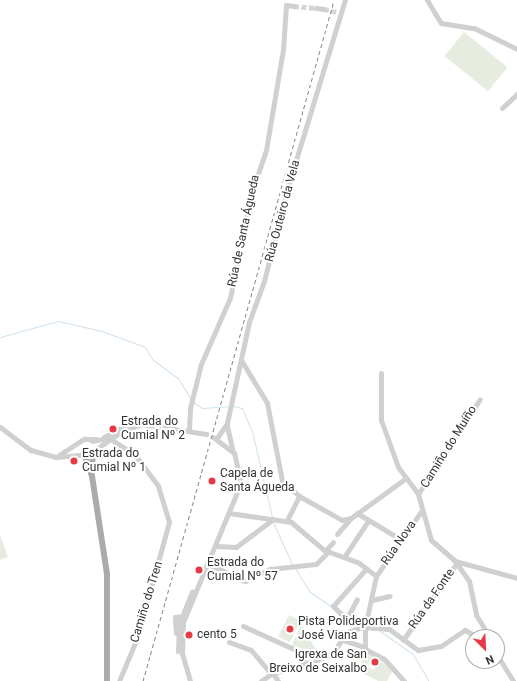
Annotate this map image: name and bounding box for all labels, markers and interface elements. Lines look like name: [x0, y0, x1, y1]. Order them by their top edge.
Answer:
street label: Rúa Outeiro da Vela: [262, 159, 304, 263]
street label: Rúa de Santa Águeda: [225, 174, 263, 288]
street label: Camiño do Muíño: [418, 403, 480, 491]
place label: Estrada do Cumial Nº 2: [121, 415, 185, 443]
marker: Estrada do Cumial Nº 2: [108, 424, 118, 434]
place label: Estrada do Cumial Nº 1: [82, 447, 146, 475]
marker: Estrada do Cumial Nº 1: [69, 456, 79, 466]
place label: Capela de Santa Águeda: [220, 467, 295, 495]
marker: Capela de Santa Águeda: [207, 476, 217, 486]
street label: Rúa Nova: [378, 518, 420, 568]
place label: Estrada do Cumial Nº 57: [207, 556, 278, 584]
street label: Camiño do Tren: [128, 560, 166, 644]
marker: Estrada do Cumial Nº 57: [194, 565, 204, 575]
street label: Rúa da Fonte: [406, 566, 458, 632]
place label: Pista Polideportiva José Viana: [298, 615, 398, 643]
marker: Pista Polideportiva José Viana: [285, 624, 295, 634]
place label: cento 5: [197, 628, 237, 642]
north arrow: [465, 629, 505, 669]
marker: cento 5: [184, 630, 194, 640]
place label: Igrexa de San Breixo de Seixalbo: [269, 648, 367, 676]
text: N: [483, 652, 496, 667]
marker: Igrexa de San Breixo de Seixalbo: [370, 657, 380, 667]

